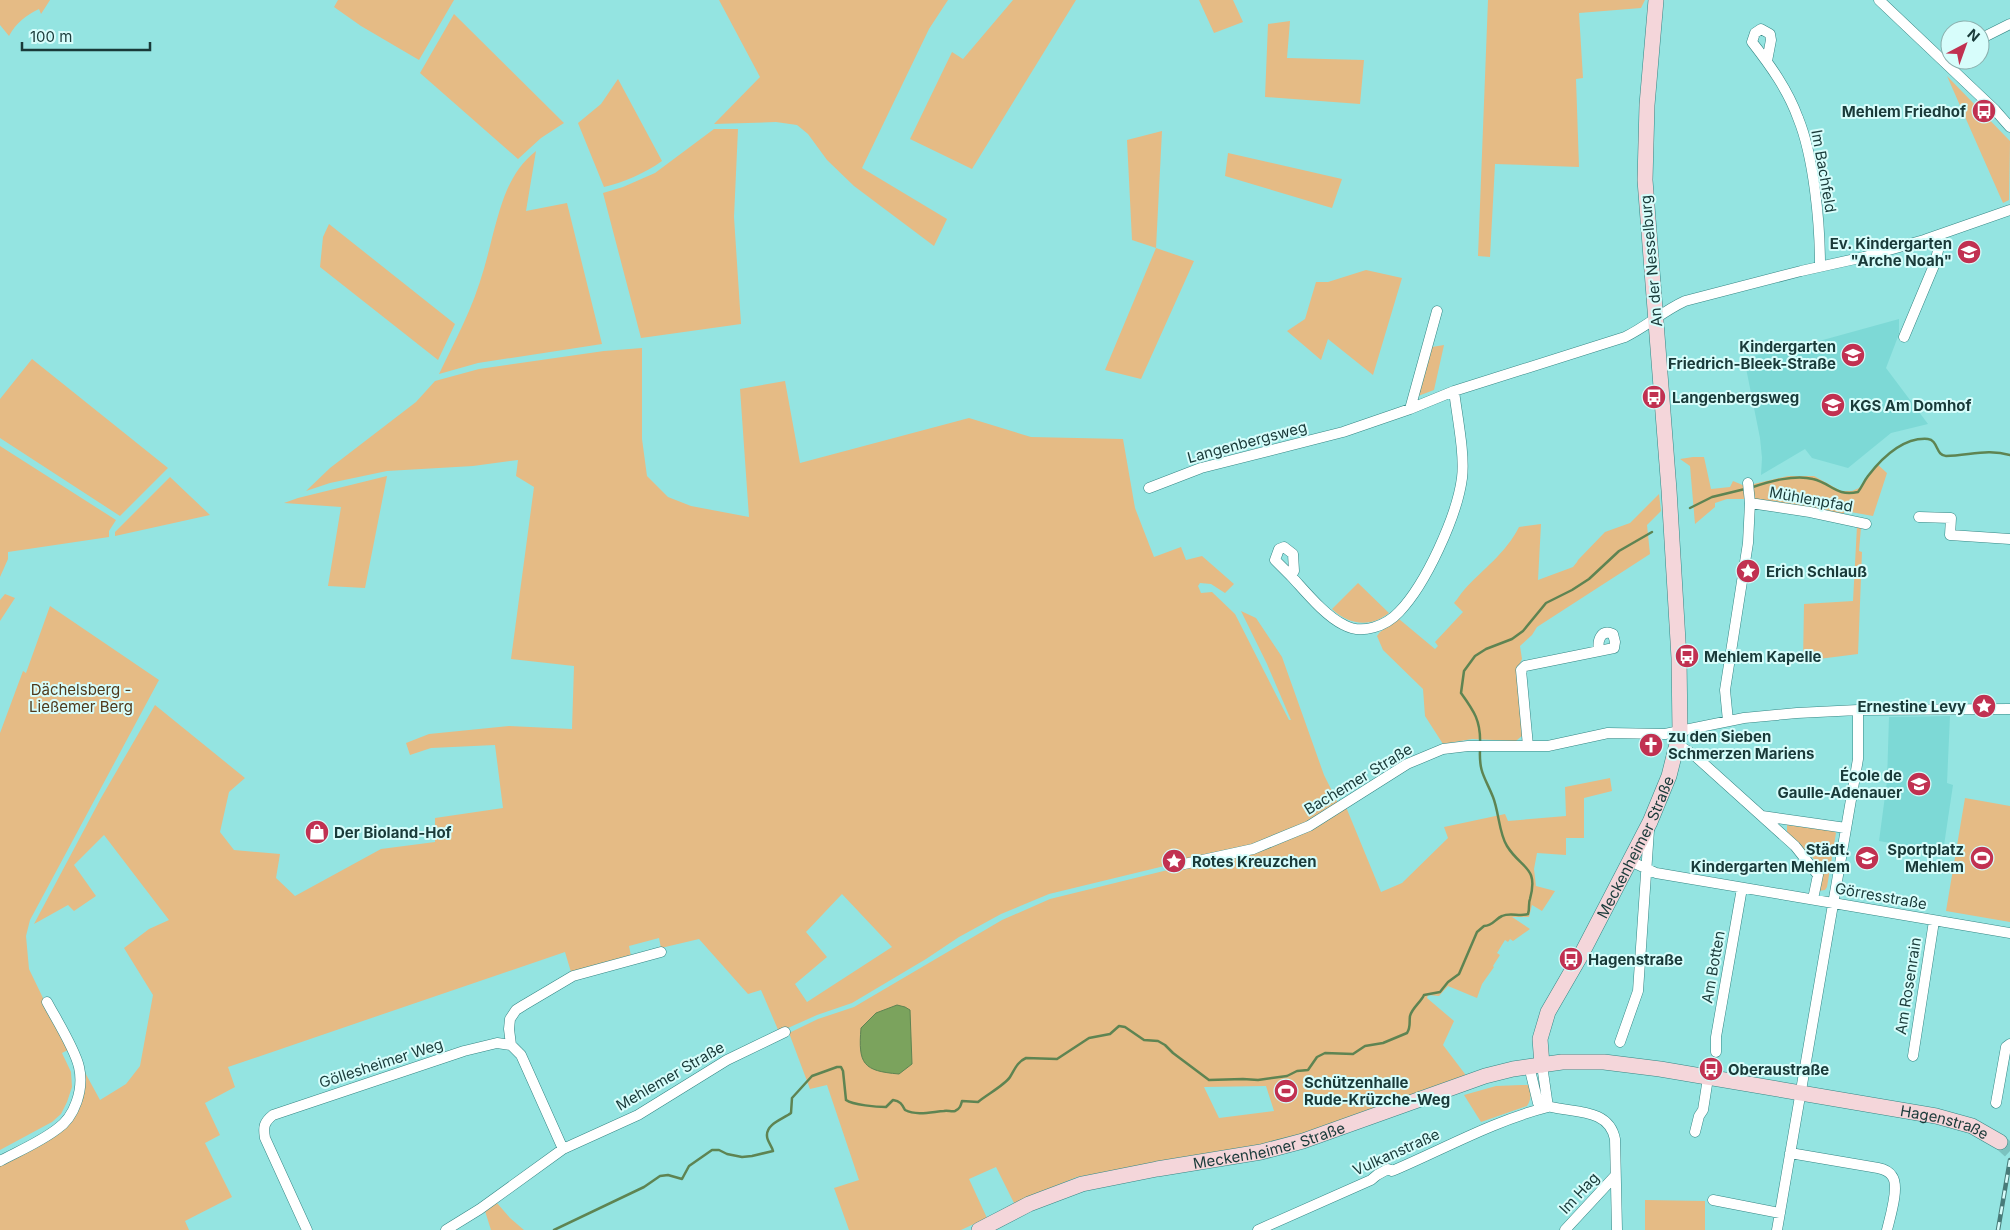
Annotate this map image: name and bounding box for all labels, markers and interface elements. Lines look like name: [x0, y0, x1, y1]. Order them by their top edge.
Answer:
scale bar: [22, 20, 150, 52]
north arrow: [1940, 20, 1990, 70]
text: N: [1964, 25, 1983, 45]
text: 100 m: [30, 27, 72, 46]
bus stop icon: Mehlem Friedhof: [1971, 98, 1997, 124]
place label: Mehlem Friedhof: [1842, 102, 1966, 121]
street label: Im Bachfeld: [1807, 128, 1841, 214]
street label: An der Nesselburg: [1636, 194, 1666, 328]
place label: Ev. Kindergarten "Arche Noah": [1830, 234, 1952, 270]
school or university icon: Ev. Kindergarten "Arche Noah": [1956, 239, 1982, 265]
place label: Kindergarten Friedrich-Bleek-Straße: [1668, 337, 1836, 373]
school or university icon: Kindergarten Friedrich-Bleek-Straße: [1840, 342, 1866, 368]
bus stop icon: Langenbergsweg: [1641, 384, 1667, 410]
place label: Langenbergsweg: [1672, 388, 1799, 407]
school or university icon: KGS Am Domhof: [1820, 392, 1846, 418]
place label: KGS Am Domhof: [1850, 396, 1972, 415]
street label: Langenbergsweg: [1185, 417, 1309, 467]
street label: Mühlenpfad: [1768, 482, 1854, 516]
place icon: Erich Schlauß: [1735, 558, 1761, 584]
place label: Erich Schlauß: [1766, 562, 1867, 581]
bus stop icon: Mehlem Kapelle: [1674, 643, 1700, 669]
place label: Mehlem Kapelle: [1704, 647, 1822, 666]
park label: Dächelsberg - Ließemer Berg: [29, 680, 133, 716]
place icon: Ernestine Levy: [1971, 693, 1997, 719]
place label: Ernestine Levy: [1857, 697, 1966, 716]
place label: zu den Sieben Schmerzen Mariens: [1668, 727, 1814, 763]
church icon: zu den Sieben Schmerzen Mariens: [1638, 732, 1664, 758]
street label: Bachemer Straße: [1300, 739, 1416, 819]
place label: École de Gaulle-Adenauer: [1777, 766, 1902, 802]
school or university icon: École de Gaulle-Adenauer: [1906, 771, 1932, 797]
street label: Meckenheimer Straße: [1592, 773, 1678, 921]
shop icon: Der Bioland-Hof: [304, 819, 330, 845]
place label: Der Bioland-Hof: [334, 823, 452, 842]
place label: Städt. Kindergarten Mehlem: [1691, 840, 1850, 876]
place label: Sportplatz Mehlem: [1887, 840, 1964, 876]
school or university icon: Städt. Kindergarten Mehlem: [1854, 845, 1880, 871]
sports icon: Sportplatz Mehlem: [1969, 845, 1995, 871]
place icon: Rotes Kreuzchen: [1161, 848, 1187, 874]
place label: Rotes Kreuzchen: [1192, 852, 1317, 871]
street label: Görresstraße: [1834, 879, 1928, 913]
street label: Am Botten: [1697, 929, 1729, 1005]
street label: Am Rosenrain: [1891, 936, 1925, 1036]
bus stop icon: Hagenstraße: [1558, 946, 1584, 972]
place label: Hagenstraße: [1588, 950, 1683, 969]
street label: Göllesheimer Weg: [317, 1034, 445, 1092]
street label: Mehlemer Straße: [612, 1037, 728, 1115]
bus stop icon: Oberaustraße: [1698, 1056, 1724, 1082]
place label: Oberaustraße: [1728, 1060, 1829, 1079]
place label: Schützenhalle Rude-Krüzche-Weg: [1304, 1073, 1450, 1109]
sports icon: Schützenhalle Rude-Krüzche-Weg: [1273, 1078, 1299, 1104]
street label: Hagenstraße: [1899, 1101, 1992, 1143]
street label: Meckenheimer Straße: [1191, 1117, 1347, 1172]
street label: Vulkanstraße: [1350, 1124, 1442, 1180]
street label: Im Hag: [1555, 1168, 1603, 1218]

